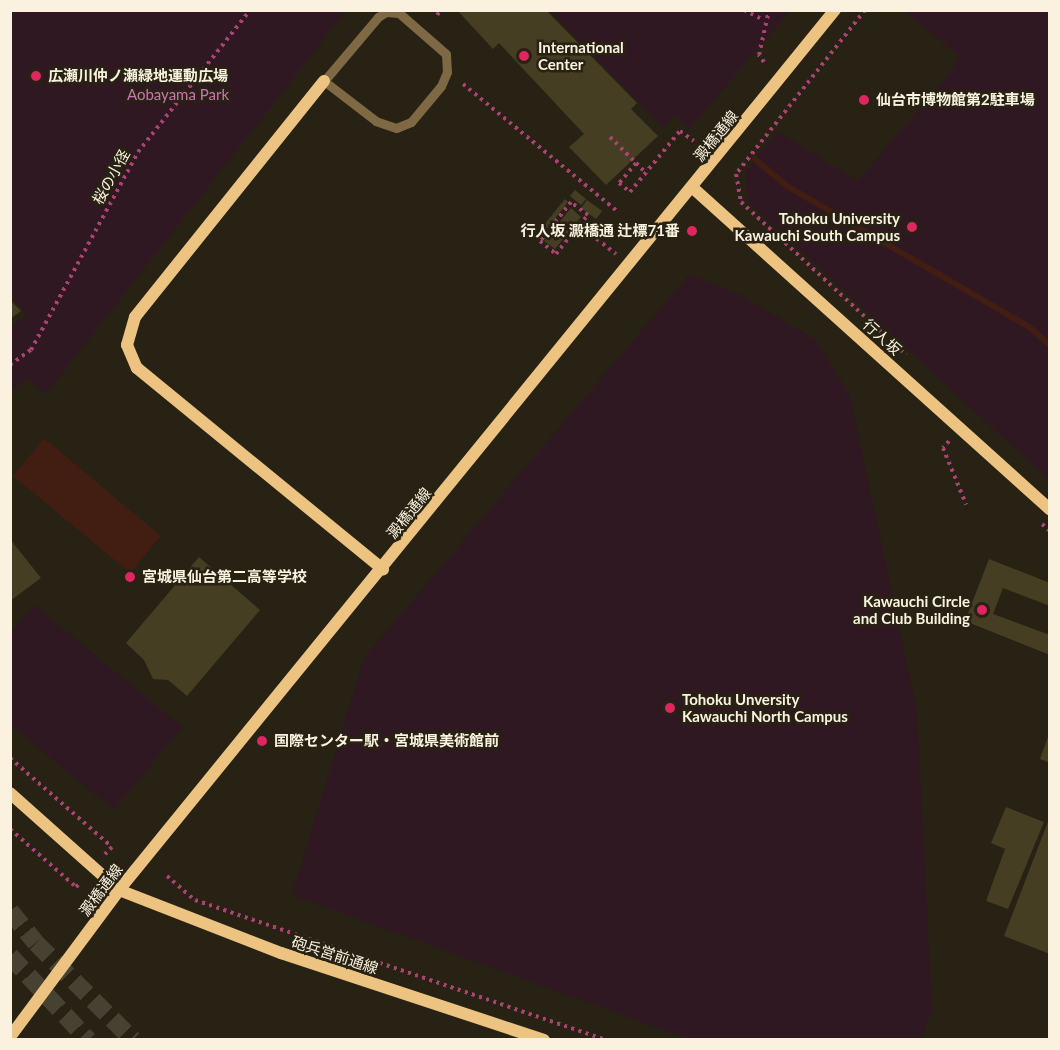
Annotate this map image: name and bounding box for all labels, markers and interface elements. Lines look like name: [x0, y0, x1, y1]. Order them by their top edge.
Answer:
place label: International Center: [538, 38, 624, 73]
marker: International Center: [515, 47, 533, 65]
place label: 広瀬川仲ノ瀬緑地運動広場: [48, 67, 228, 85]
marker: 広瀬川仲ノ瀬緑地運動広場: [29, 69, 43, 83]
park label: Aobayama Park: [127, 86, 229, 104]
place label: 仙台市博物館第2駐車場: [876, 91, 1035, 109]
marker: 仙台市博物館第2駐車場: [857, 93, 871, 107]
street label: 澱橋通線: [690, 107, 742, 165]
street label: 桜の小径: [89, 146, 133, 208]
place label: Tohoku University Kawauchi South Campus: [734, 209, 900, 244]
marker: Tohoku University Kawauchi South Campus: [905, 220, 919, 234]
place label: 行人坂 澱橋通 辻標71番: [520, 222, 680, 240]
marker: 行人坂 澱橋通 辻標71番: [685, 224, 699, 238]
street label: 行人坂: [859, 315, 905, 359]
street label: 澱橋通線: [383, 484, 435, 542]
place label: 宮城県仙台第二高等学校: [142, 568, 307, 586]
marker: 宮城県仙台第二高等学校: [123, 570, 137, 584]
place label: Kawauchi Circle and Club Building: [853, 592, 970, 627]
marker: Kawauchi Circle and Club Building: [975, 603, 989, 617]
place label: Tohoku Unversity Kawauchi North Campus: [682, 690, 848, 725]
marker: Tohoku Unversity Kawauchi North Campus: [663, 701, 677, 715]
place label: 国際センター駅・宮城県美術館前: [274, 732, 499, 750]
marker: 国際センター駅・宮城県美術館前: [255, 734, 269, 748]
street label: 澱橋通線: [76, 861, 126, 919]
street label: 砲兵営前通線: [289, 933, 381, 977]

